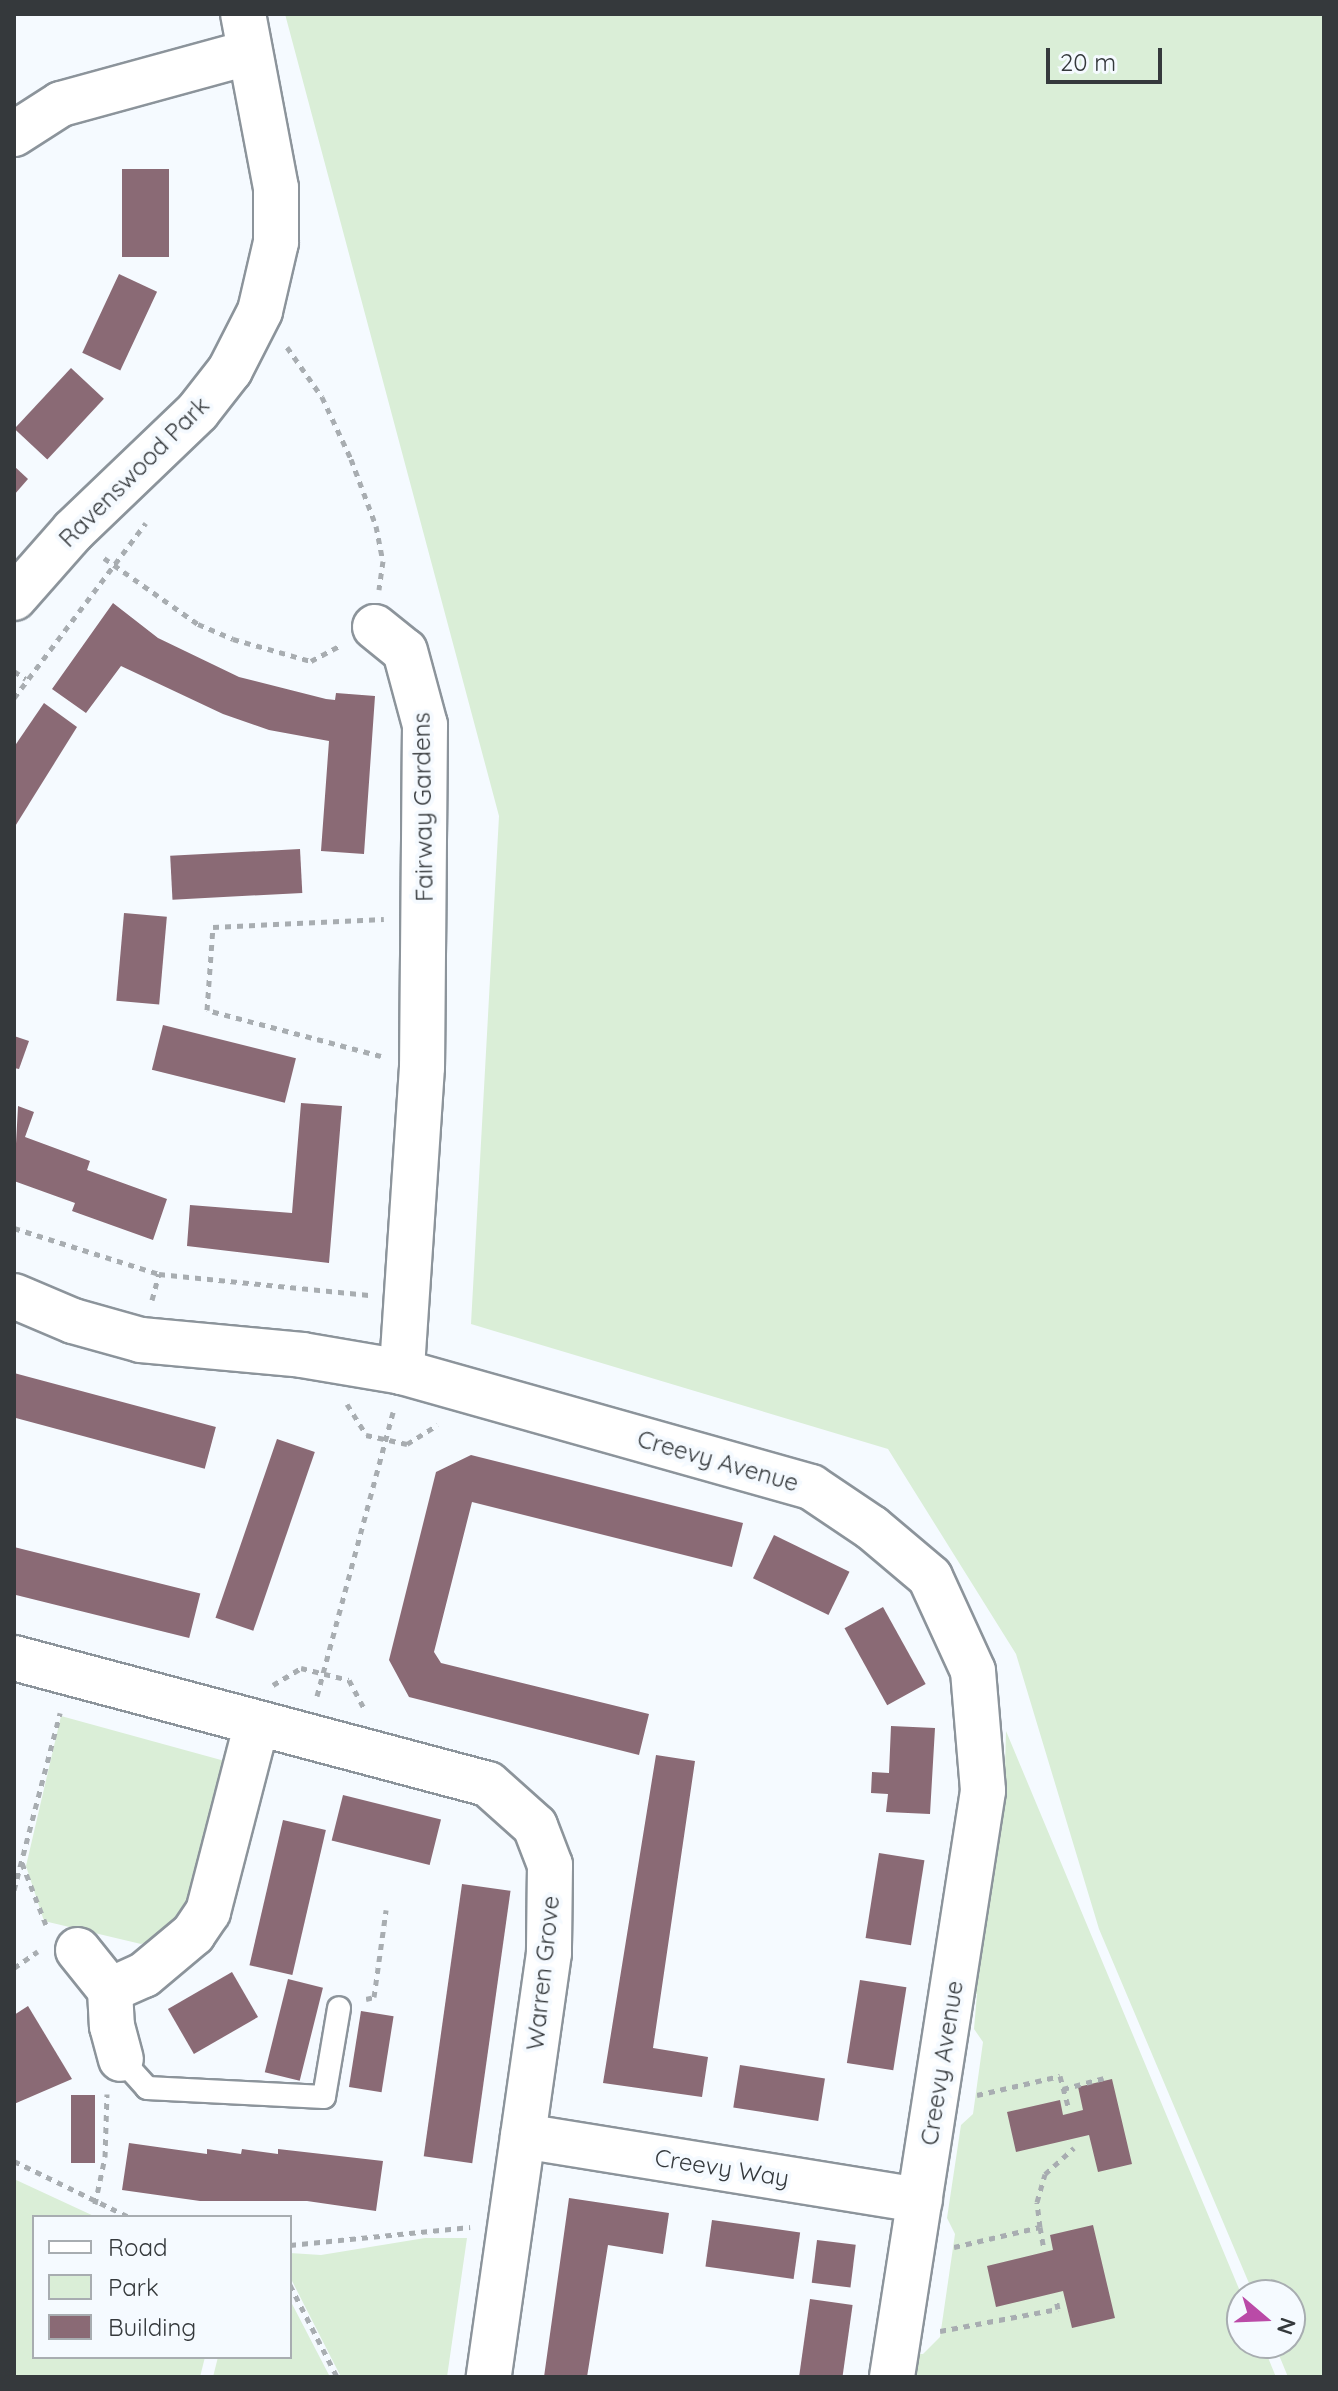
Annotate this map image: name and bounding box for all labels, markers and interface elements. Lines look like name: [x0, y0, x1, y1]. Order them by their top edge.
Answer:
scale bar: [1050, 32, 1166, 82]
text: 20 m: [1060, 47, 1116, 77]
street label: Ravenswood Park: [53, 391, 215, 553]
street label: Fairway Gardens: [407, 712, 439, 902]
street label: Creevy Avenue: [634, 1424, 802, 1498]
street label: Warren Grove: [521, 1894, 565, 2052]
street label: Creevy Avenue: [915, 1979, 969, 2147]
street label: Creevy Way: [653, 2143, 791, 2193]
legend: [32, 2215, 292, 2359]
text: Road: [108, 2232, 168, 2262]
text: Park: [108, 2272, 159, 2302]
north arrow: [1226, 2279, 1306, 2359]
text: Building: [108, 2312, 196, 2342]
text: N: [1271, 2314, 1303, 2338]

